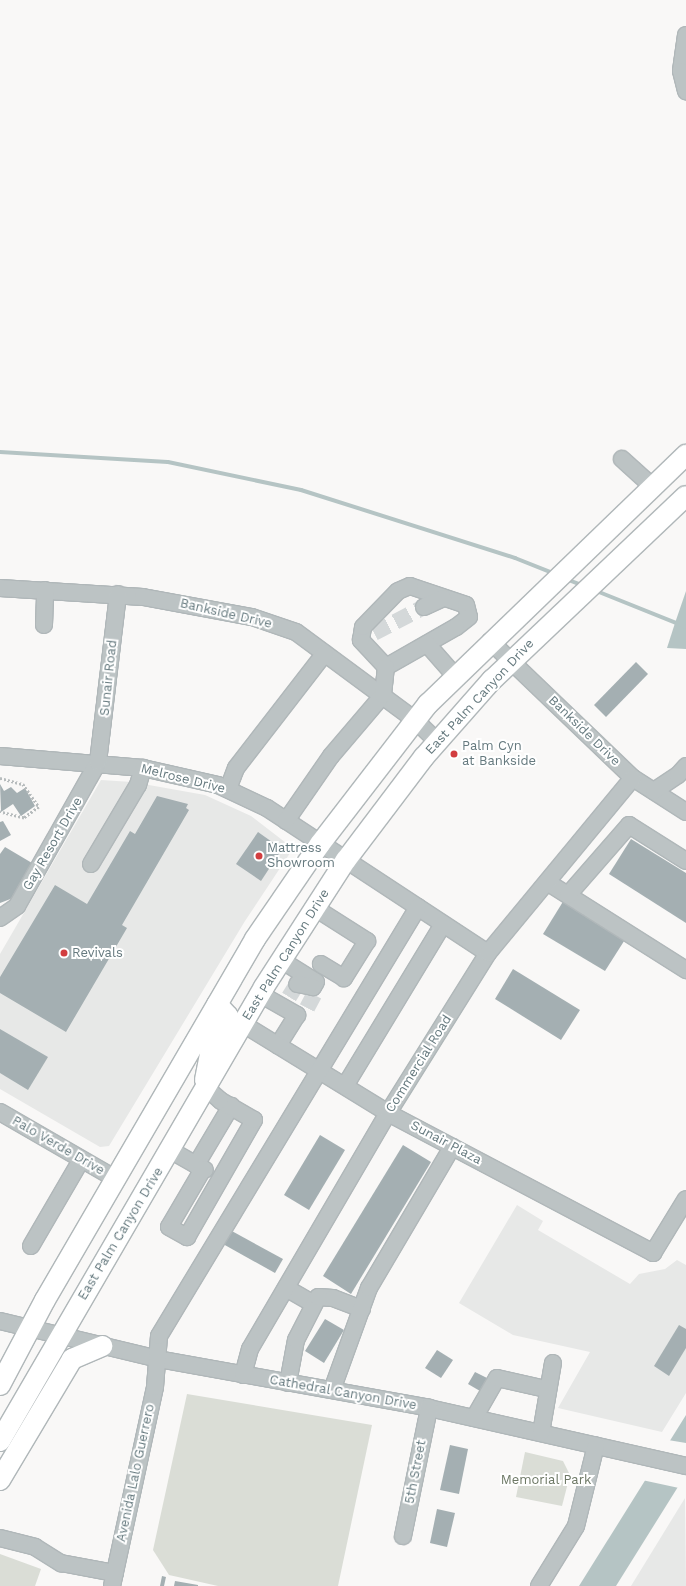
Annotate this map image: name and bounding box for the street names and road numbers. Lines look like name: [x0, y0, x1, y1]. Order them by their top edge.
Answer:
street label: Bankside Drive: [179, 596, 273, 632]
street label: East Palm Canyon Drive: [422, 636, 538, 758]
street label: Sunair Road: [97, 639, 121, 717]
street label: Bankside Drive: [545, 693, 623, 769]
street label: Melrose Drive: [139, 761, 227, 797]
street label: Gay Resort Drive: [20, 795, 86, 893]
street label: East Palm Canyon Drive: [239, 886, 333, 1024]
street label: Commercial Road: [383, 1012, 455, 1116]
street label: Palo Verde Drive: [9, 1113, 107, 1179]
street label: Sunair Plaza: [408, 1118, 484, 1168]
street label: East Palm Canyon Drive: [75, 1165, 167, 1303]
street label: Cathedral Canyon Drive: [268, 1372, 418, 1414]
street label: Avenida Lalo Guerrero: [114, 1402, 158, 1544]
street label: 5th Street: [402, 1439, 430, 1505]

